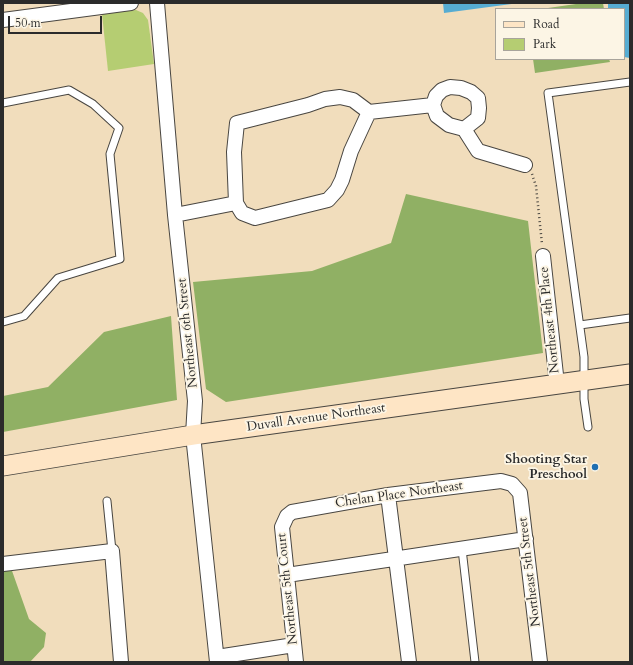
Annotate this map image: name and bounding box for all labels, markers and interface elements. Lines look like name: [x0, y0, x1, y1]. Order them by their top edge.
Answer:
scale bar: [10, 8, 104, 34]
legend: [495, 8, 625, 60]
text: 50 m: [15, 15, 41, 31]
text: Road: [533, 16, 559, 32]
text: Park: [533, 36, 556, 52]
street label: Northeast 4th Place: [537, 266, 563, 374]
street label: Northeast 6th Street: [174, 277, 202, 389]
street label: Duvall Avenue Northeast: [246, 401, 386, 435]
place label: Shooting Star Preschool: [505, 452, 587, 483]
marker: Shooting Star Preschool: [590, 462, 600, 472]
street label: Chelan Place Northeast: [334, 478, 464, 512]
street label: Northeast 5th Street: [516, 516, 544, 628]
street label: Northeast 5th Court: [274, 533, 302, 645]

